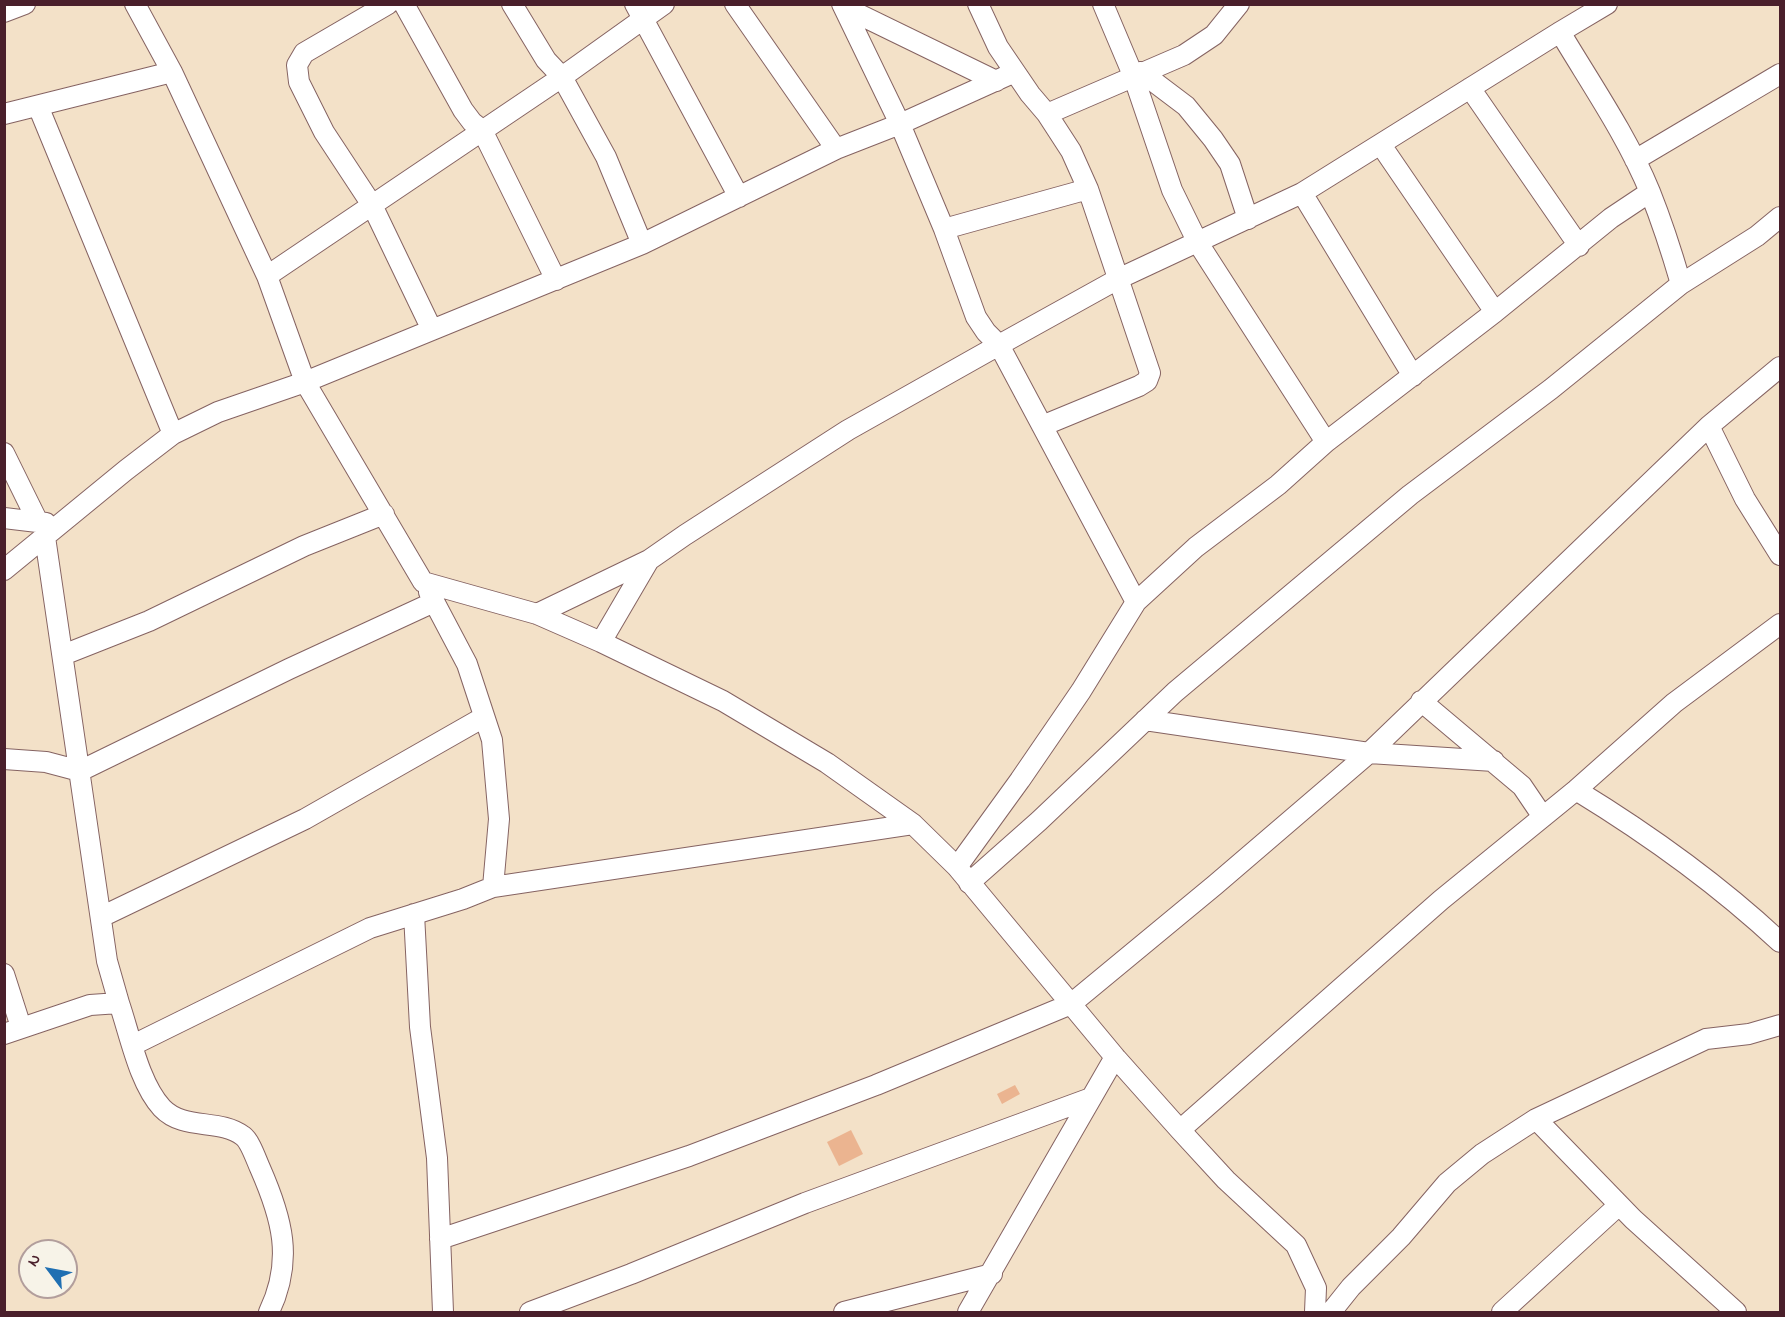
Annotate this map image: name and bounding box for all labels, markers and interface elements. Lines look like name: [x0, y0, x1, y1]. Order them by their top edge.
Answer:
north arrow: [18, 1239, 78, 1299]
text: N: [21, 1250, 47, 1271]

